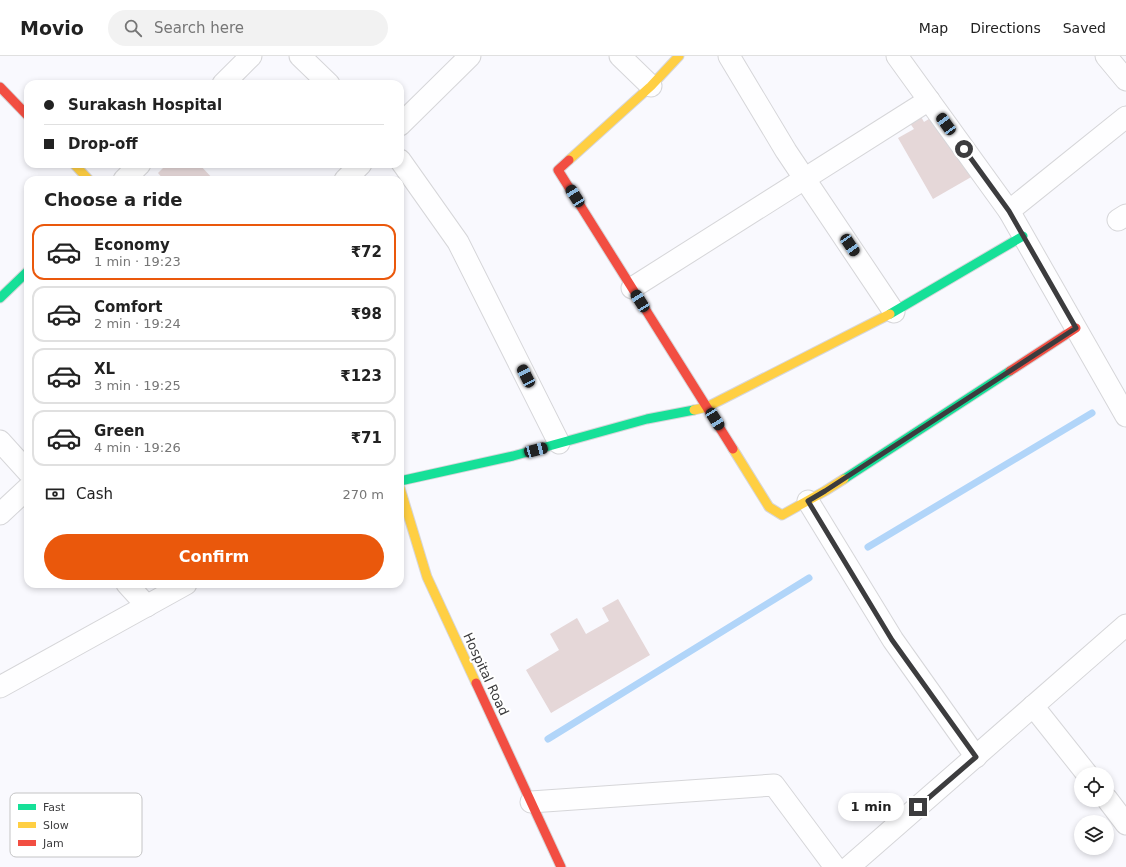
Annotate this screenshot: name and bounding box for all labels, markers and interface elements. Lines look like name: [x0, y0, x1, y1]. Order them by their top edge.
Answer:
search box: [108, 10, 388, 46]
text: Movio: [20, 17, 84, 39]
icon: search: [122, 17, 144, 39]
text: Search here: [154, 19, 244, 37]
text: Map: [919, 20, 948, 36]
text: Directions: [970, 20, 1041, 36]
text: Saved: [1063, 20, 1106, 36]
text: Surakash Hospital: [68, 96, 222, 114]
car: [934, 111, 958, 137]
text: Drop-off: [68, 135, 138, 153]
route start: [955, 140, 973, 158]
car: [564, 183, 586, 209]
text: Choose a ride: [44, 189, 183, 210]
car: [838, 232, 862, 258]
icon: car: [46, 234, 82, 270]
text: Economy: [94, 236, 170, 254]
text: ₹72: [351, 243, 382, 261]
text: 1 min · 19:23: [94, 254, 181, 269]
car: [629, 288, 651, 314]
icon: car: [46, 296, 82, 332]
text: Comfort: [94, 298, 162, 316]
text: ₹98: [351, 305, 382, 323]
text: 2 min · 19:24: [94, 316, 181, 331]
icon: car: [46, 358, 82, 394]
text: XL: [94, 360, 115, 378]
car: [515, 363, 537, 389]
text: ₹123: [340, 367, 382, 385]
text: 3 min · 19:25: [94, 378, 181, 393]
car: [704, 406, 726, 432]
icon: car: [46, 420, 82, 456]
text: Green: [94, 422, 145, 440]
text: ₹71: [351, 429, 382, 447]
text: 4 min · 19:26: [94, 440, 181, 455]
car: [523, 441, 549, 459]
icon: cash: [44, 483, 66, 505]
text: Cash: [76, 485, 113, 503]
text: 270 m: [342, 487, 384, 502]
button: Confirm: [44, 534, 384, 580]
street label: Hospital Road: [460, 630, 512, 718]
map controls: [1074, 767, 1114, 855]
button: locate: [1074, 767, 1114, 807]
legend: [10, 793, 142, 857]
callout: 1 min: [838, 793, 904, 821]
route end: [909, 798, 927, 816]
text: 1 min: [851, 799, 891, 814]
text: Fast: [43, 801, 66, 814]
button: layers: [1074, 815, 1114, 855]
text: Slow: [43, 819, 69, 832]
text: Jam: [42, 837, 64, 850]

